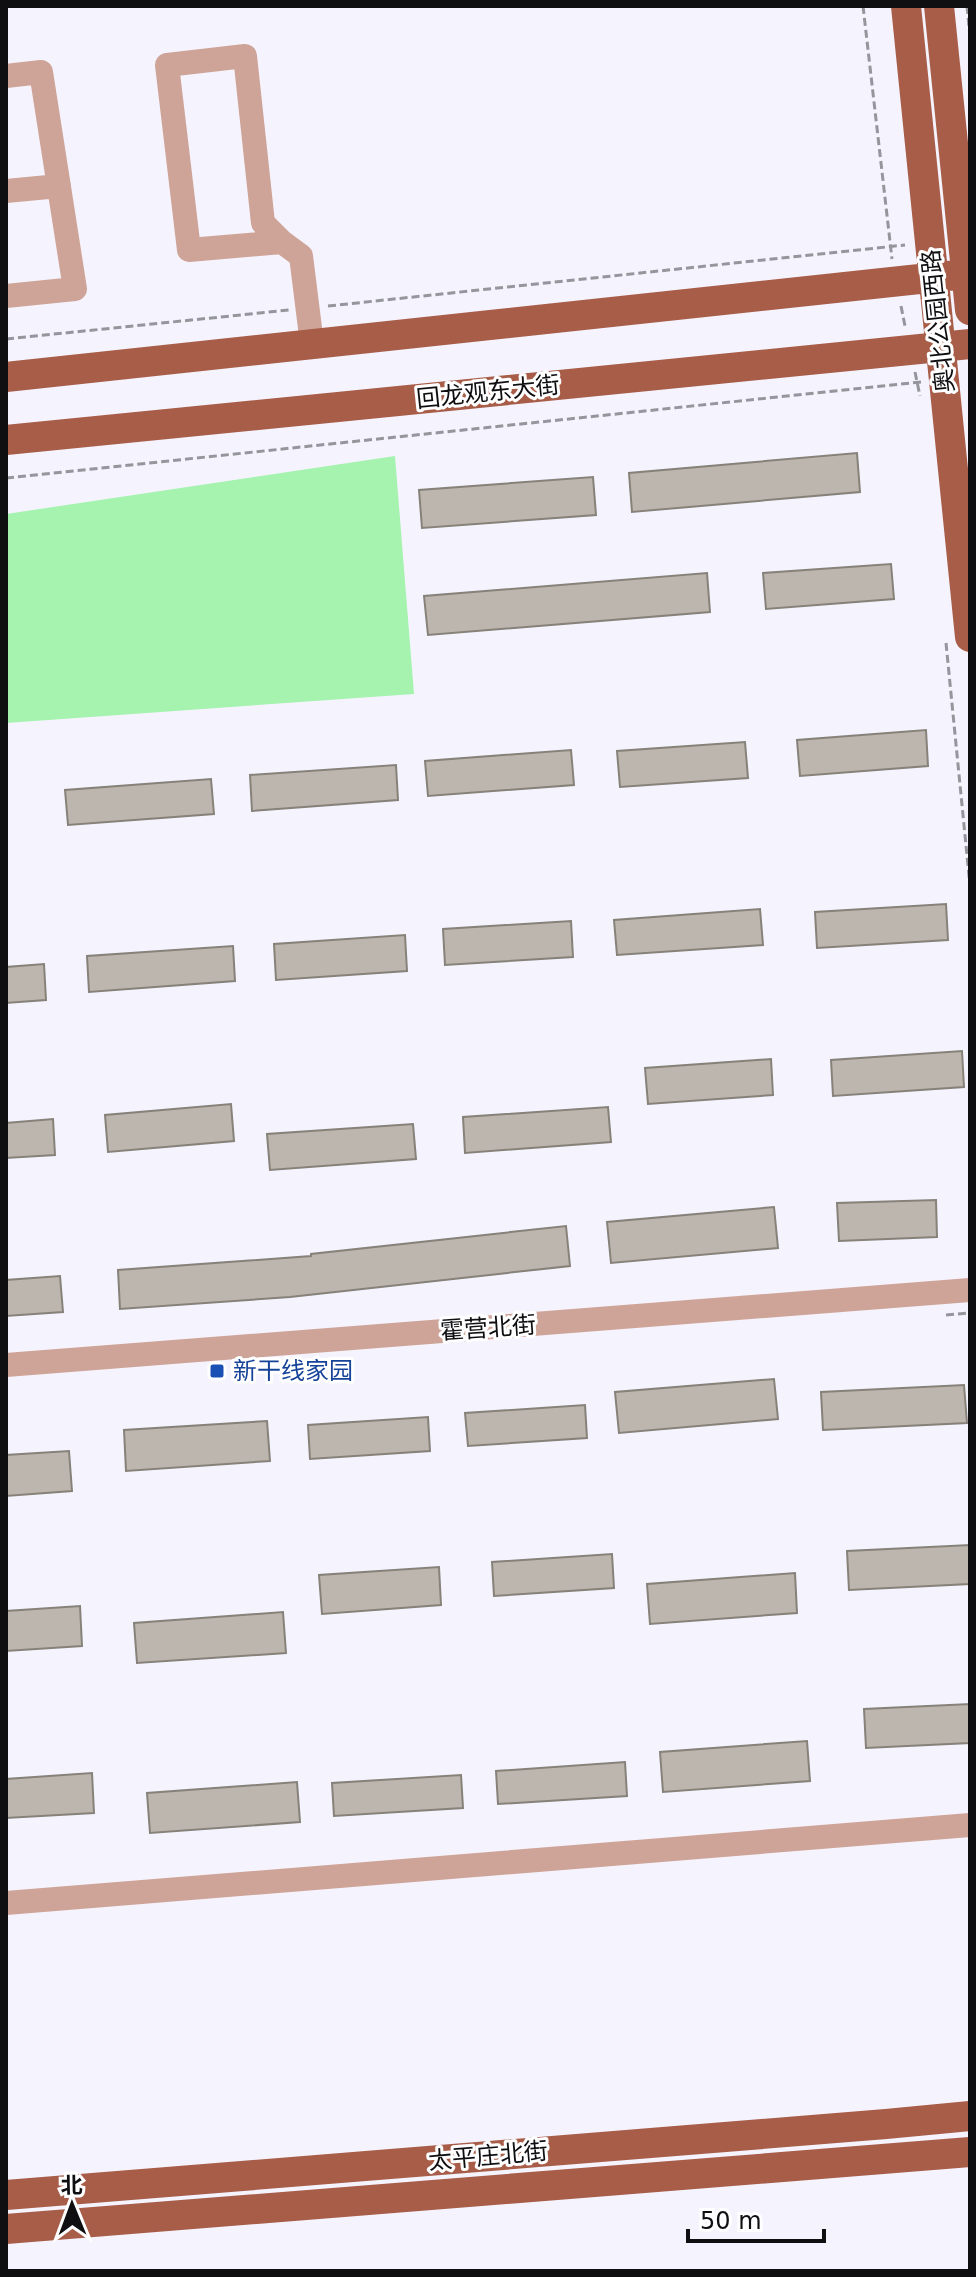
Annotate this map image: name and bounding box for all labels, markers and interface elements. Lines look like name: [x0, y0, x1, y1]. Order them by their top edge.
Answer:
street label: 奥北公园西路: [917, 248, 959, 394]
street label: 回龙观东大街: [415, 371, 561, 413]
street label: 霍营北街: [439, 1311, 537, 1345]
place label: 新干线家园: [233, 1357, 353, 1385]
marker: 新干线家园: [208, 1362, 226, 1380]
street label: 太平庄北街: [427, 2137, 549, 2175]
north arrow: [32, 2165, 112, 2245]
text: 北: [60, 2173, 83, 2198]
scale bar: [688, 2193, 824, 2243]
text: 50 m: [700, 2207, 762, 2235]

